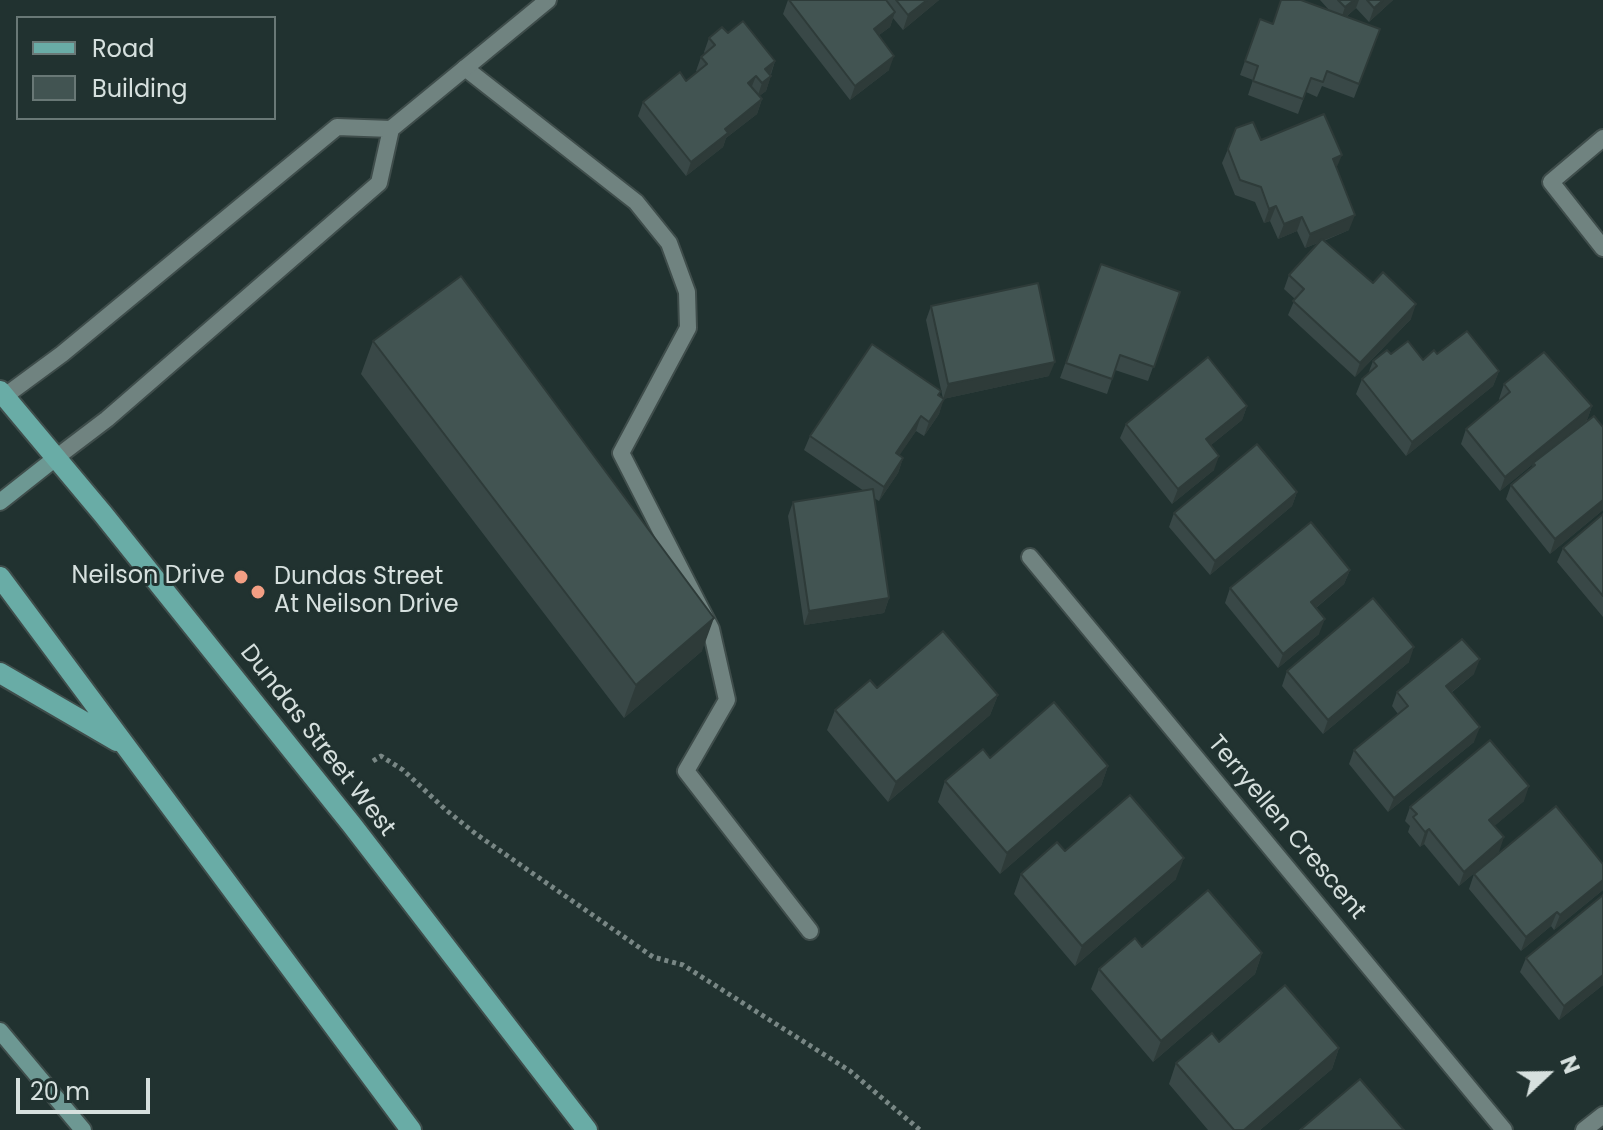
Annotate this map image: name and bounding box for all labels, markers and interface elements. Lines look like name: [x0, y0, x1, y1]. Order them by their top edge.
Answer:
legend: [16, 16, 276, 120]
text: Road: [92, 32, 154, 65]
text: Building: [92, 72, 188, 105]
place label: Neilson Drive: [72, 563, 225, 591]
place label: Dundas Street At Neilson Drive: [274, 564, 459, 620]
marker: Neilson Drive: [232, 568, 250, 586]
marker: Dundas Street At Neilson Drive: [249, 583, 267, 601]
street label: Dundas Street West: [233, 639, 401, 843]
street label: Terryellen Crescent: [1201, 730, 1371, 926]
north arrow: [1507, 1034, 1587, 1114]
text: N: [1552, 1051, 1587, 1078]
scale bar: [20, 1062, 154, 1112]
text: 20 m: [30, 1075, 90, 1108]

